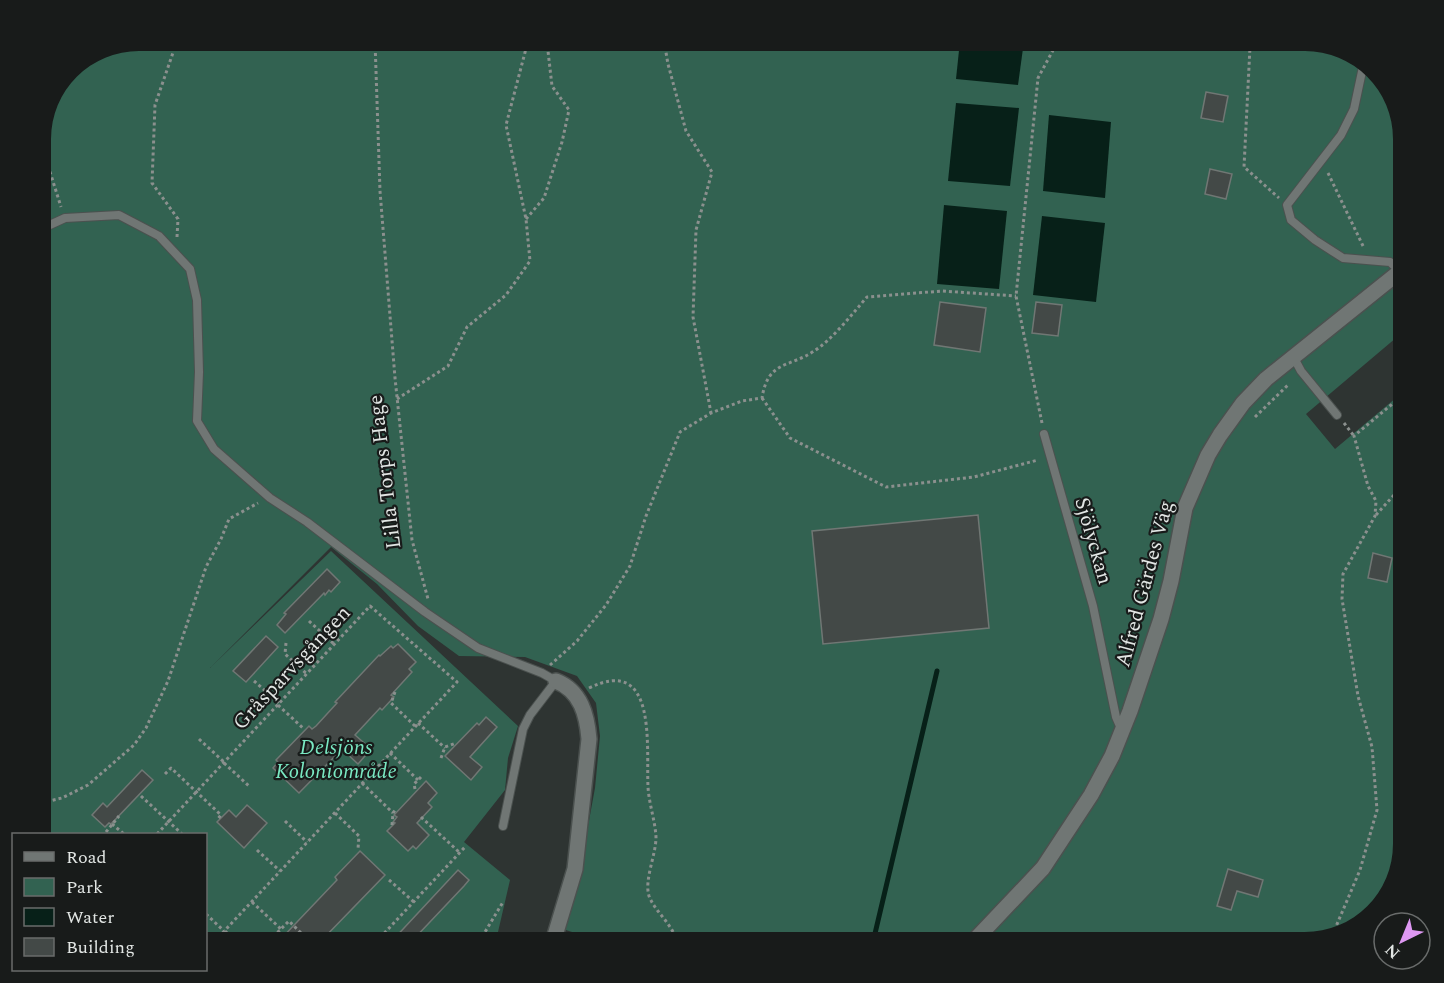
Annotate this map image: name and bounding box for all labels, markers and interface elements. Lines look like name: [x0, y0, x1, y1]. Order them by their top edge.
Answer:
street label: Lilla Torps Hage: [360, 393, 410, 551]
street label: Sjölyckan: [1065, 494, 1121, 588]
street label: Alfred Gärdes Väg: [1107, 497, 1183, 671]
street label: Gråsparvsgången: [225, 598, 359, 738]
park label: Delsjöns Koloniområde: [275, 732, 397, 788]
legend: [12, 833, 207, 971]
text: Road: [66, 844, 107, 871]
text: Park: [66, 874, 103, 901]
text: Water: [66, 904, 114, 931]
north arrow: [1372, 911, 1432, 971]
text: Building: [66, 934, 135, 961]
text: N: [1379, 938, 1405, 964]

